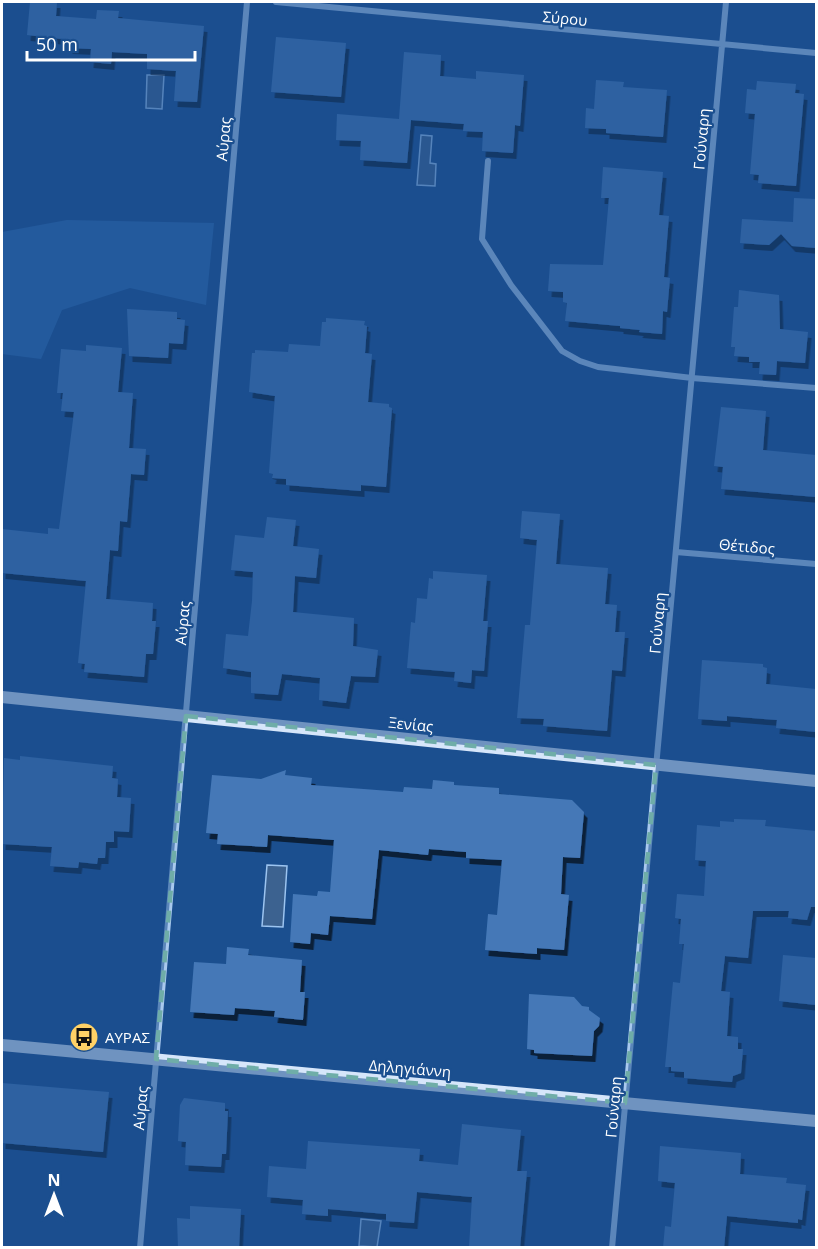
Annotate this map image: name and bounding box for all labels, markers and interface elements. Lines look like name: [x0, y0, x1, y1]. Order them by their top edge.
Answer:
street label: Σύρου: [542, 6, 588, 30]
scale bar: [27, 24, 195, 62]
text: 50 m: [36, 32, 78, 56]
street label: Γούναρη: [688, 108, 714, 170]
street label: Αύρας: [211, 116, 235, 162]
street label: Θέτιδος: [718, 534, 776, 558]
street label: Γούναρη: [644, 592, 670, 654]
street label: Αύρας: [170, 600, 194, 646]
street label: Ξενίας: [388, 712, 434, 736]
bus stop icon: ΑΥΡΑΣ: [68, 1021, 100, 1053]
place label: ΑΥΡΑΣ: [105, 1027, 150, 1047]
street label: Δηληγιάννη: [368, 1054, 452, 1082]
street label: Γούναρη: [600, 1076, 626, 1138]
street label: Αύρας: [128, 1085, 152, 1131]
north arrow: [24, 1165, 84, 1225]
text: N: [47, 1169, 61, 1191]

